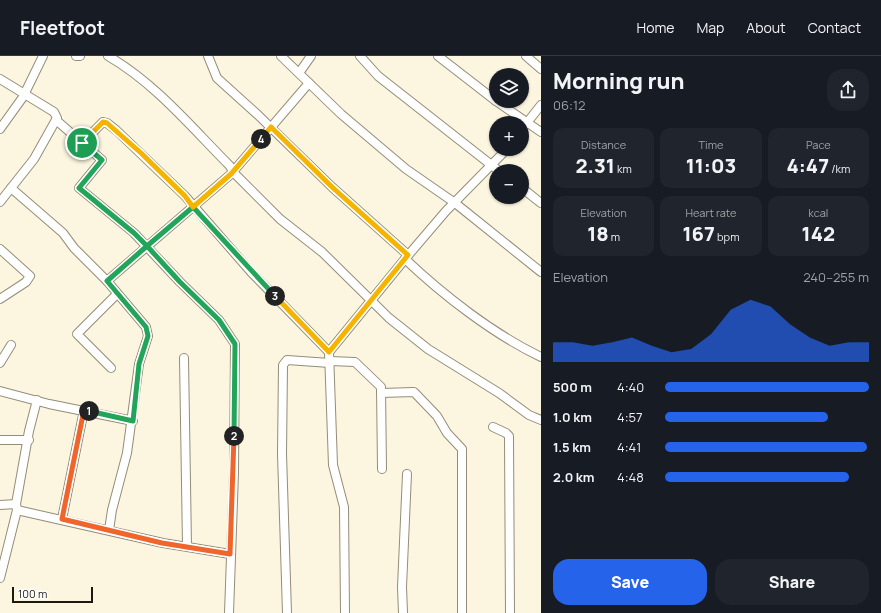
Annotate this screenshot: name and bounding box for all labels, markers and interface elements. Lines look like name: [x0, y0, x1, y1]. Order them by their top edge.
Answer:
text: Fleetfoot: [20, 15, 105, 41]
text: Home: [637, 18, 674, 37]
text: Map: [696, 18, 724, 37]
text: About: [746, 18, 786, 37]
text: Contact: [808, 18, 861, 37]
text: Morning run: [553, 66, 684, 96]
map controls: [489, 68, 529, 204]
button: layers: [489, 68, 529, 108]
button: share: [827, 69, 869, 111]
text: 06:12: [553, 96, 585, 114]
button: +: [489, 116, 529, 156]
pin: [65, 126, 99, 160]
pin: 4: [251, 129, 271, 149]
text: 4: [258, 131, 264, 146]
icon: arrive: [71, 132, 93, 154]
text: Distance: [581, 137, 626, 152]
text: Time: [699, 137, 723, 152]
text: Pace: [806, 137, 831, 152]
text: 2.31: [575, 152, 615, 179]
text: 11:03: [686, 152, 736, 179]
text: 4:47: [786, 152, 829, 179]
text: km: [615, 161, 632, 176]
text: /km: [829, 161, 850, 176]
button: −: [489, 164, 529, 204]
text: Elevation: [580, 205, 627, 220]
text: Heart rate: [685, 205, 737, 220]
text: kcal: [808, 205, 828, 220]
text: 18: [587, 220, 609, 247]
text: 167: [683, 220, 715, 247]
text: 142: [802, 220, 835, 247]
text: m: [609, 229, 620, 244]
text: bpm: [715, 229, 739, 244]
text: Elevation: [553, 268, 608, 286]
text: 240–255 m: [803, 268, 869, 286]
pin: 3: [265, 286, 285, 306]
text: 3: [272, 288, 278, 303]
text: 500 m: [553, 378, 592, 396]
text: 4:40: [617, 378, 644, 396]
pin: 1: [79, 401, 99, 421]
text: 1: [87, 403, 91, 418]
text: 1.0 km: [553, 408, 592, 426]
text: 4:57: [617, 408, 643, 426]
pin: 2: [224, 426, 244, 446]
text: 2: [231, 428, 237, 443]
text: 1.5 km: [553, 438, 591, 456]
text: 4:41: [617, 438, 641, 456]
text: 2.0 km: [553, 468, 595, 486]
text: 4:48: [617, 468, 644, 486]
button: Save: [553, 559, 707, 605]
button: Share: [715, 559, 869, 605]
scale bar: [12, 585, 93, 604]
text: 100 m: [18, 586, 47, 601]

